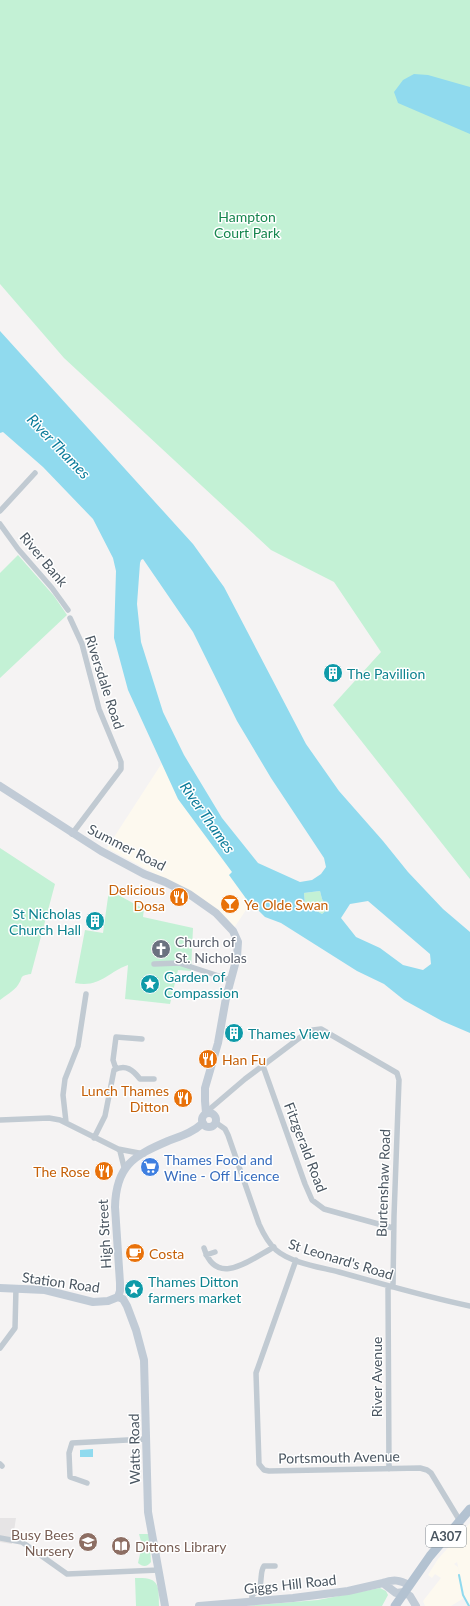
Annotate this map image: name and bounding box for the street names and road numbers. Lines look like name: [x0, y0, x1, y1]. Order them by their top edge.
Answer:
street label: River Bank: [16, 528, 72, 590]
street label: Riversdale Road: [82, 633, 128, 731]
street label: Summer Road: [85, 820, 169, 874]
street label: Fitzgerald Road: [281, 1100, 331, 1194]
street label: Burtenshaw Road: [373, 1129, 393, 1237]
street label: High Street: [94, 1199, 114, 1269]
street label: St Leonard's Road: [287, 1235, 395, 1283]
street label: Station Road: [21, 1268, 101, 1296]
street label: River Avenue: [368, 1337, 385, 1417]
street label: Watts Road: [125, 1413, 143, 1485]
street label: Portsmouth Avenue: [278, 1447, 400, 1467]
road number: A307: [426, 1525, 466, 1547]
street label: Giggs Hill Road: [243, 1571, 337, 1597]

